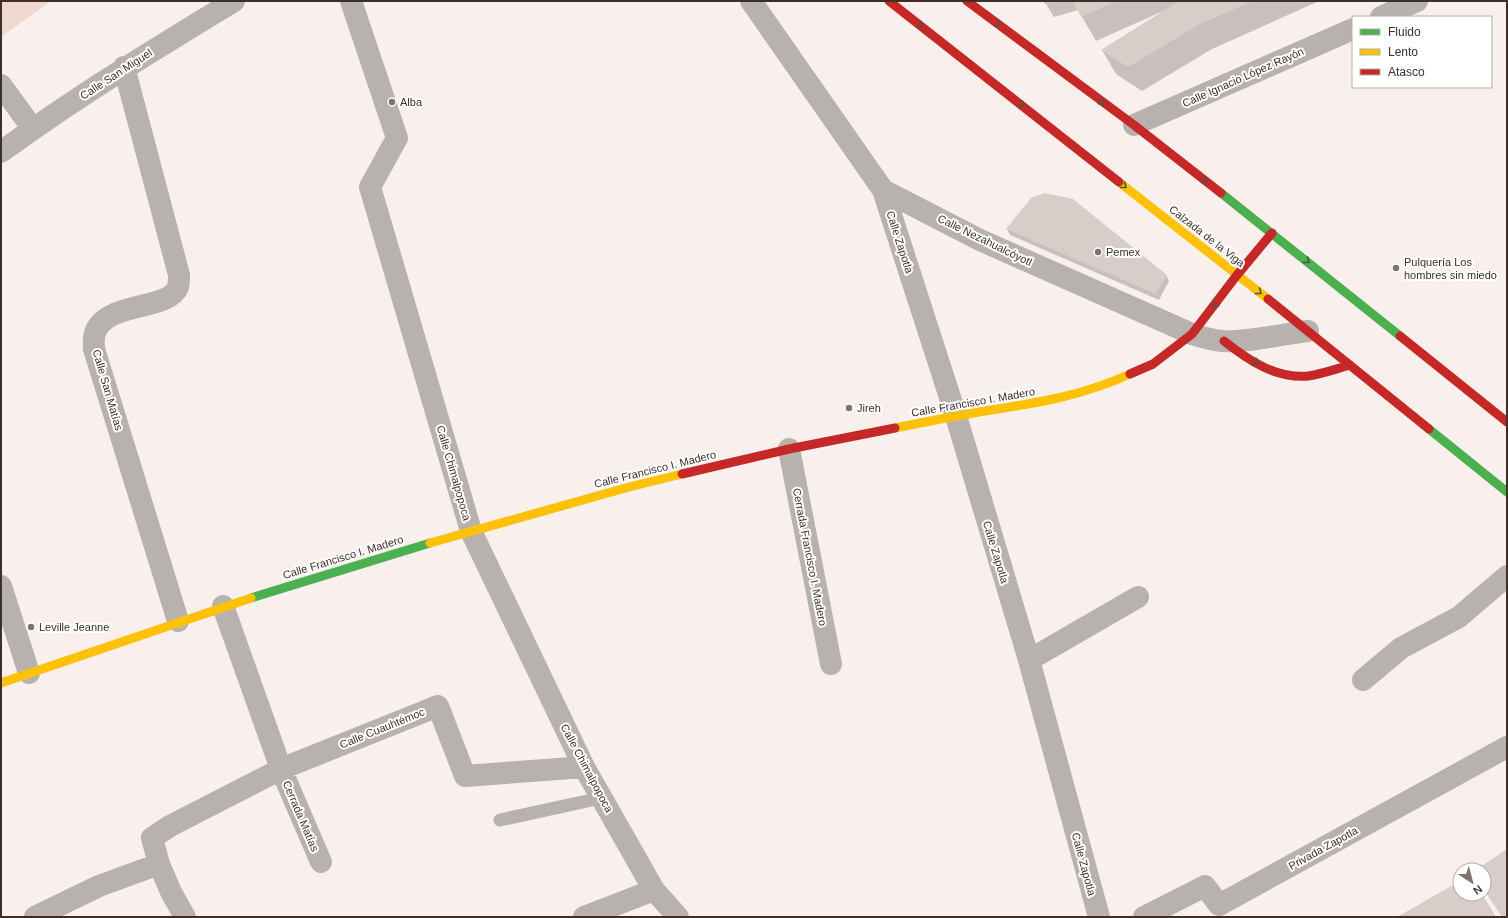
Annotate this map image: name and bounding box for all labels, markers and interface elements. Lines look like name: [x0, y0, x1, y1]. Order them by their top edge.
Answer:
legend: [1352, 16, 1492, 88]
one-way arrow: [993, 19, 1000, 26]
one-way arrow: [915, 20, 922, 27]
text: Fluido: [1388, 25, 1421, 39]
street label: Calle Ignacio López Rayón: [1181, 45, 1305, 109]
text: Lento: [1388, 45, 1418, 59]
street label: Calle San Miguel: [78, 46, 154, 102]
text: Atasco: [1388, 65, 1425, 79]
place label: Alba: [400, 96, 423, 108]
marker: Alba: [387, 97, 397, 107]
one-way arrow: [1098, 97, 1105, 104]
one-way arrow: [1017, 101, 1024, 108]
one-way arrow: [1201, 176, 1208, 183]
one-way arrow: [1120, 181, 1127, 188]
street label: Calzada de la Viga: [1167, 203, 1248, 270]
street label: Calle Zapotla: [884, 209, 916, 276]
street label: Calle Nezahualcóyotl: [936, 212, 1034, 268]
place label: Pemex: [1106, 246, 1141, 258]
marker: Pemex: [1093, 247, 1103, 257]
place label: Pulquería Los hombres sin miedo: [1404, 256, 1497, 281]
one-way arrow: [1303, 257, 1310, 264]
marker: Pulquería Los hombres sin miedo: [1391, 263, 1401, 273]
one-way arrow: [1255, 288, 1262, 295]
one-way arrow: [1212, 300, 1219, 307]
street label: Calle San Matías: [91, 348, 125, 432]
one-way arrow: [1252, 358, 1259, 365]
street label: Calle Francisco I. Madero: [910, 385, 1036, 419]
place label: Jireh: [857, 402, 881, 414]
marker: Jireh: [844, 403, 854, 413]
street label: Calle Chimalpopoca: [435, 424, 474, 523]
street label: Calle Francisco I. Madero: [593, 448, 717, 490]
street label: Cerrada Francisco I. Madero: [791, 487, 829, 627]
street label: Calle Zapotla: [981, 519, 1011, 586]
street label: Calle Francisco I. Madero: [281, 533, 405, 581]
place label: Leville Jeanne: [39, 621, 109, 633]
marker: Leville Jeanne: [26, 622, 36, 632]
street label: Calle Cuauhtémoc: [338, 705, 427, 751]
street label: Calle Chimalpopoca: [559, 722, 616, 815]
street label: Cerrada Matías: [281, 779, 322, 854]
street label: Privada Zapotla: [1286, 824, 1360, 872]
street label: Calle Zapotla: [1070, 831, 1098, 898]
north arrow: [1452, 862, 1492, 902]
text: N: [1471, 883, 1485, 897]

